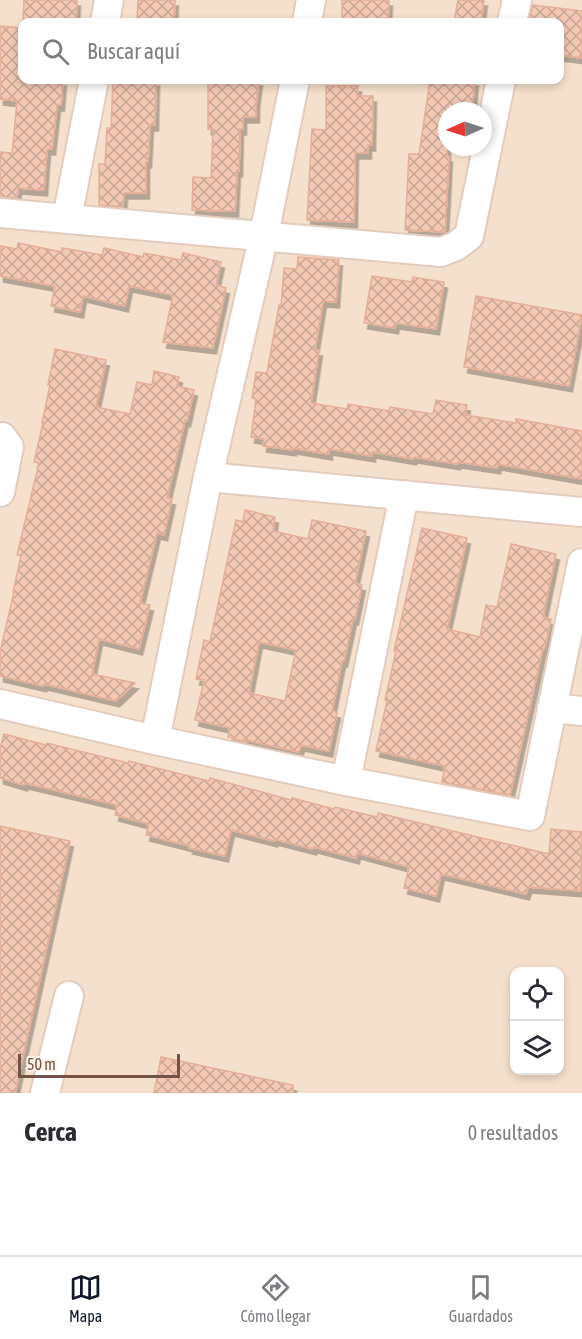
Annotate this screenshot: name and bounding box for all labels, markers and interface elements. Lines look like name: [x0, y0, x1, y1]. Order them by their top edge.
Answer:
search box: [18, 18, 564, 84]
icon: search: [39, 35, 72, 68]
text: Buscar aquí: [87, 38, 180, 64]
north arrow: [438, 102, 492, 156]
map controls: [510, 967, 564, 1075]
button: locate: [510, 967, 564, 1021]
button: layers: [510, 1021, 564, 1075]
scale bar: [18, 1051, 180, 1078]
text: 50 m: [27, 1055, 56, 1073]
text: Cerca: [24, 1117, 77, 1147]
text: 0 resultados: [468, 1121, 558, 1144]
tab: Mapa: [69, 1271, 102, 1325]
tab: Cómo llegar: [240, 1271, 311, 1325]
tab: Guardados: [449, 1271, 513, 1325]

